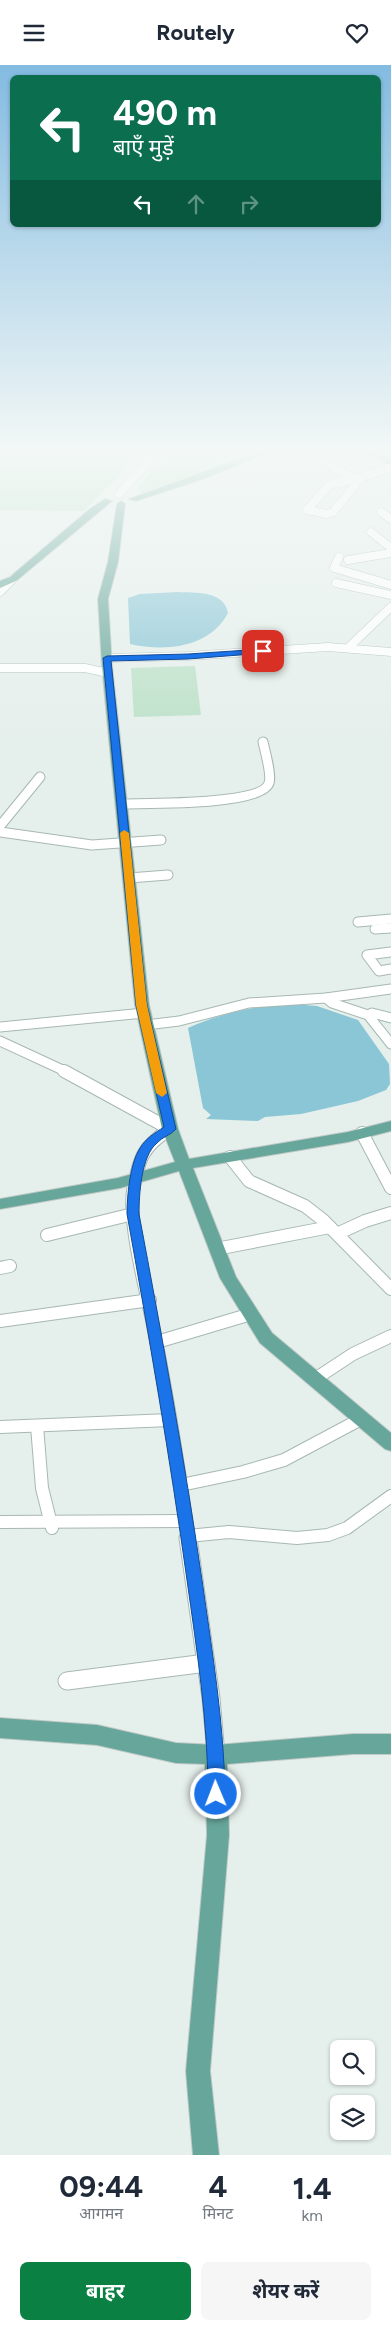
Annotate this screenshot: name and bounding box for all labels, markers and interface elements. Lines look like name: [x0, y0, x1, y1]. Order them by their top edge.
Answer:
icon: menu: [20, 19, 48, 47]
text: Routely: [156, 19, 235, 46]
icon: heart: [343, 19, 371, 47]
text: 490 m: [113, 92, 217, 134]
icon: left: [30, 95, 95, 160]
text: बाएँ मुड़ें: [113, 134, 174, 161]
icon: left: [129, 190, 157, 218]
icon: ahead: [182, 190, 210, 218]
icon: right: [235, 190, 263, 218]
pin: [242, 630, 284, 672]
icon: arrive: [249, 637, 277, 665]
position arrow: [189, 1767, 241, 1819]
map controls: [330, 2040, 375, 2140]
button: search: [330, 2040, 375, 2085]
button: layers: [330, 2095, 375, 2140]
text: 09:44: [59, 2168, 143, 2205]
text: 4: [208, 2168, 227, 2205]
text: 1.4: [293, 2170, 332, 2207]
text: आगमन: [79, 2204, 123, 2223]
text: मिनट: [203, 2204, 233, 2223]
text: km: [301, 2206, 323, 2225]
button: बाहर: [20, 2262, 191, 2320]
button: शेयर करें: [201, 2262, 371, 2320]

